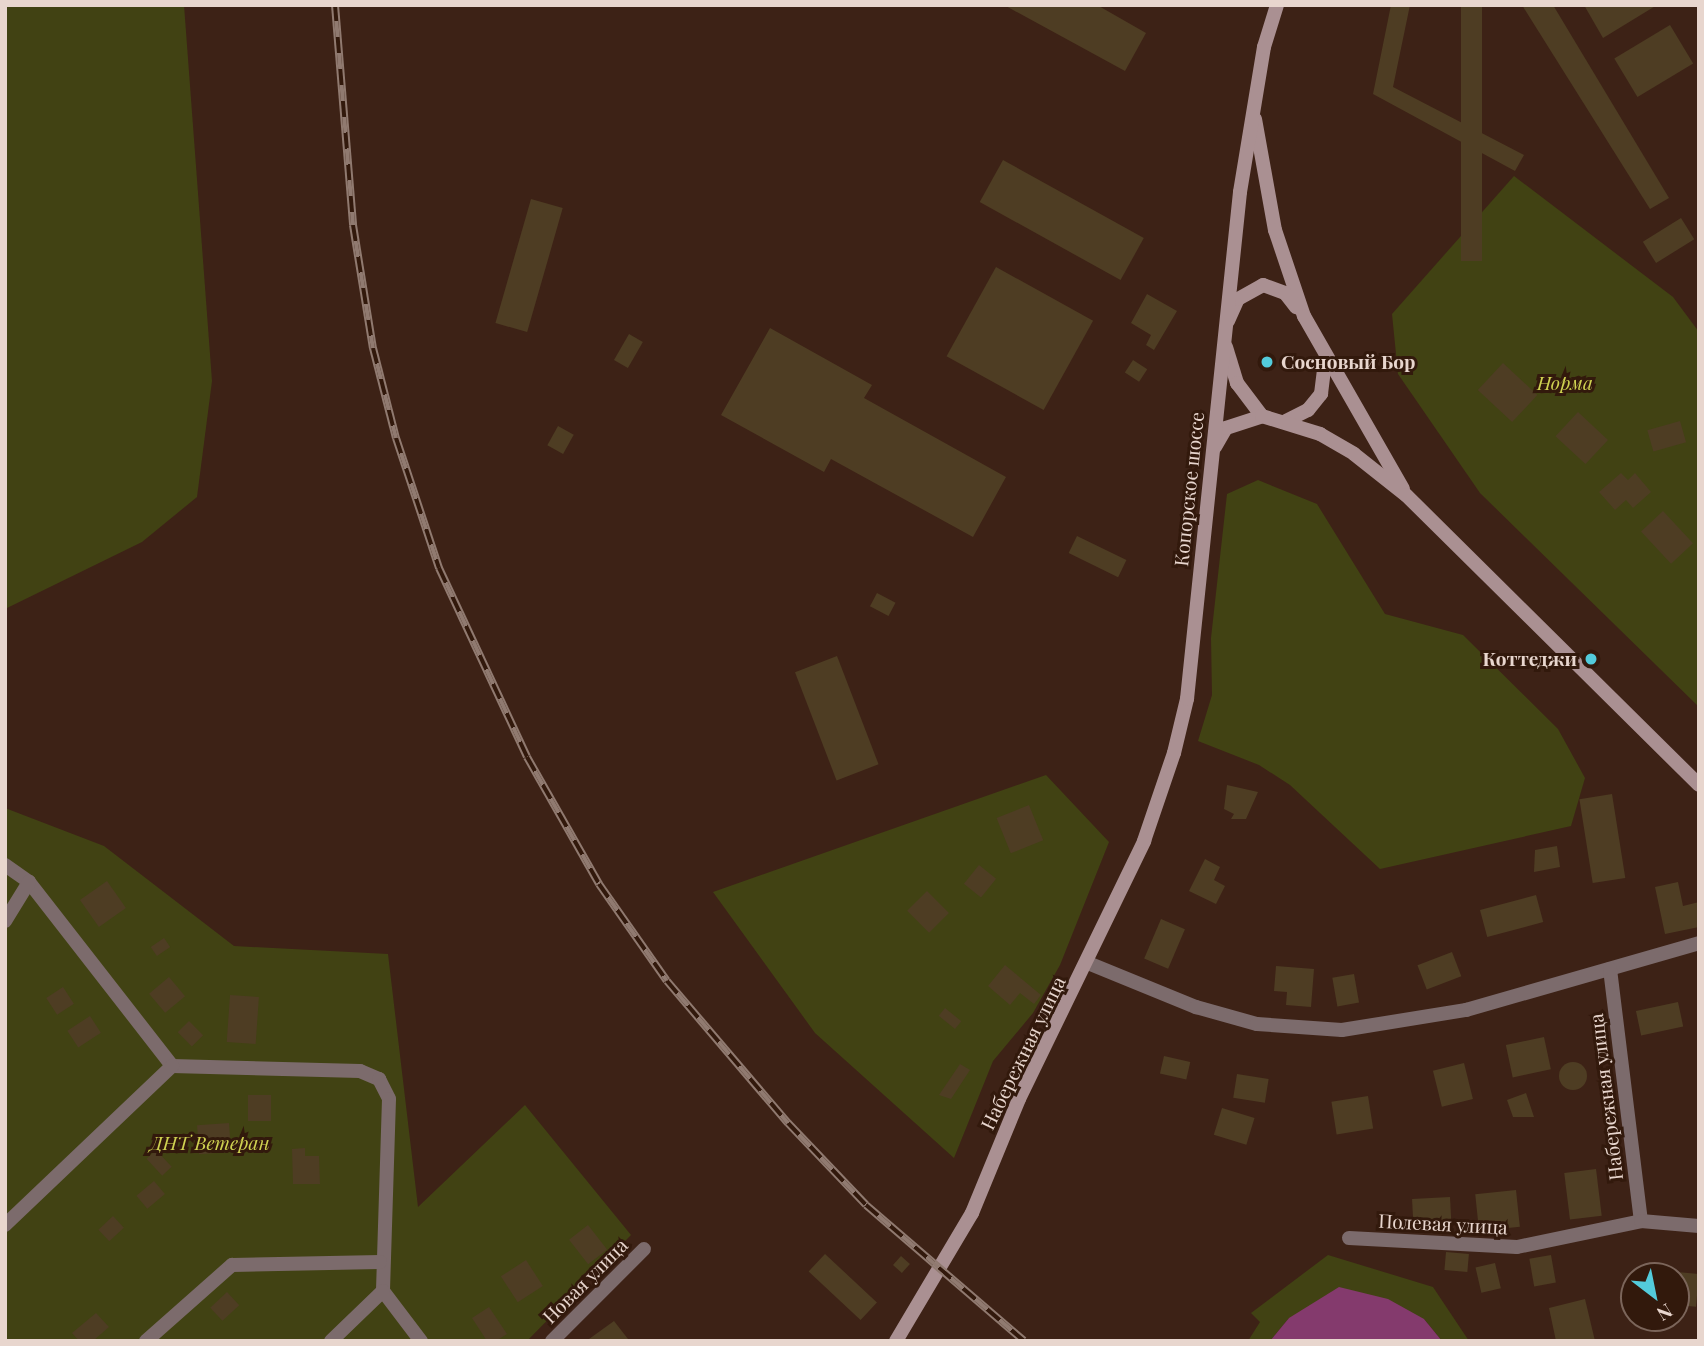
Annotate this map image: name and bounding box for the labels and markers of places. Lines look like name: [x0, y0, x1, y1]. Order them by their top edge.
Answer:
place label: Сосновый Бор: [1281, 351, 1415, 373]
marker: Сосновый Бор: [1259, 354, 1275, 370]
place label: Коттеджи: [1482, 648, 1577, 670]
marker: Коттеджи: [1583, 651, 1599, 667]

